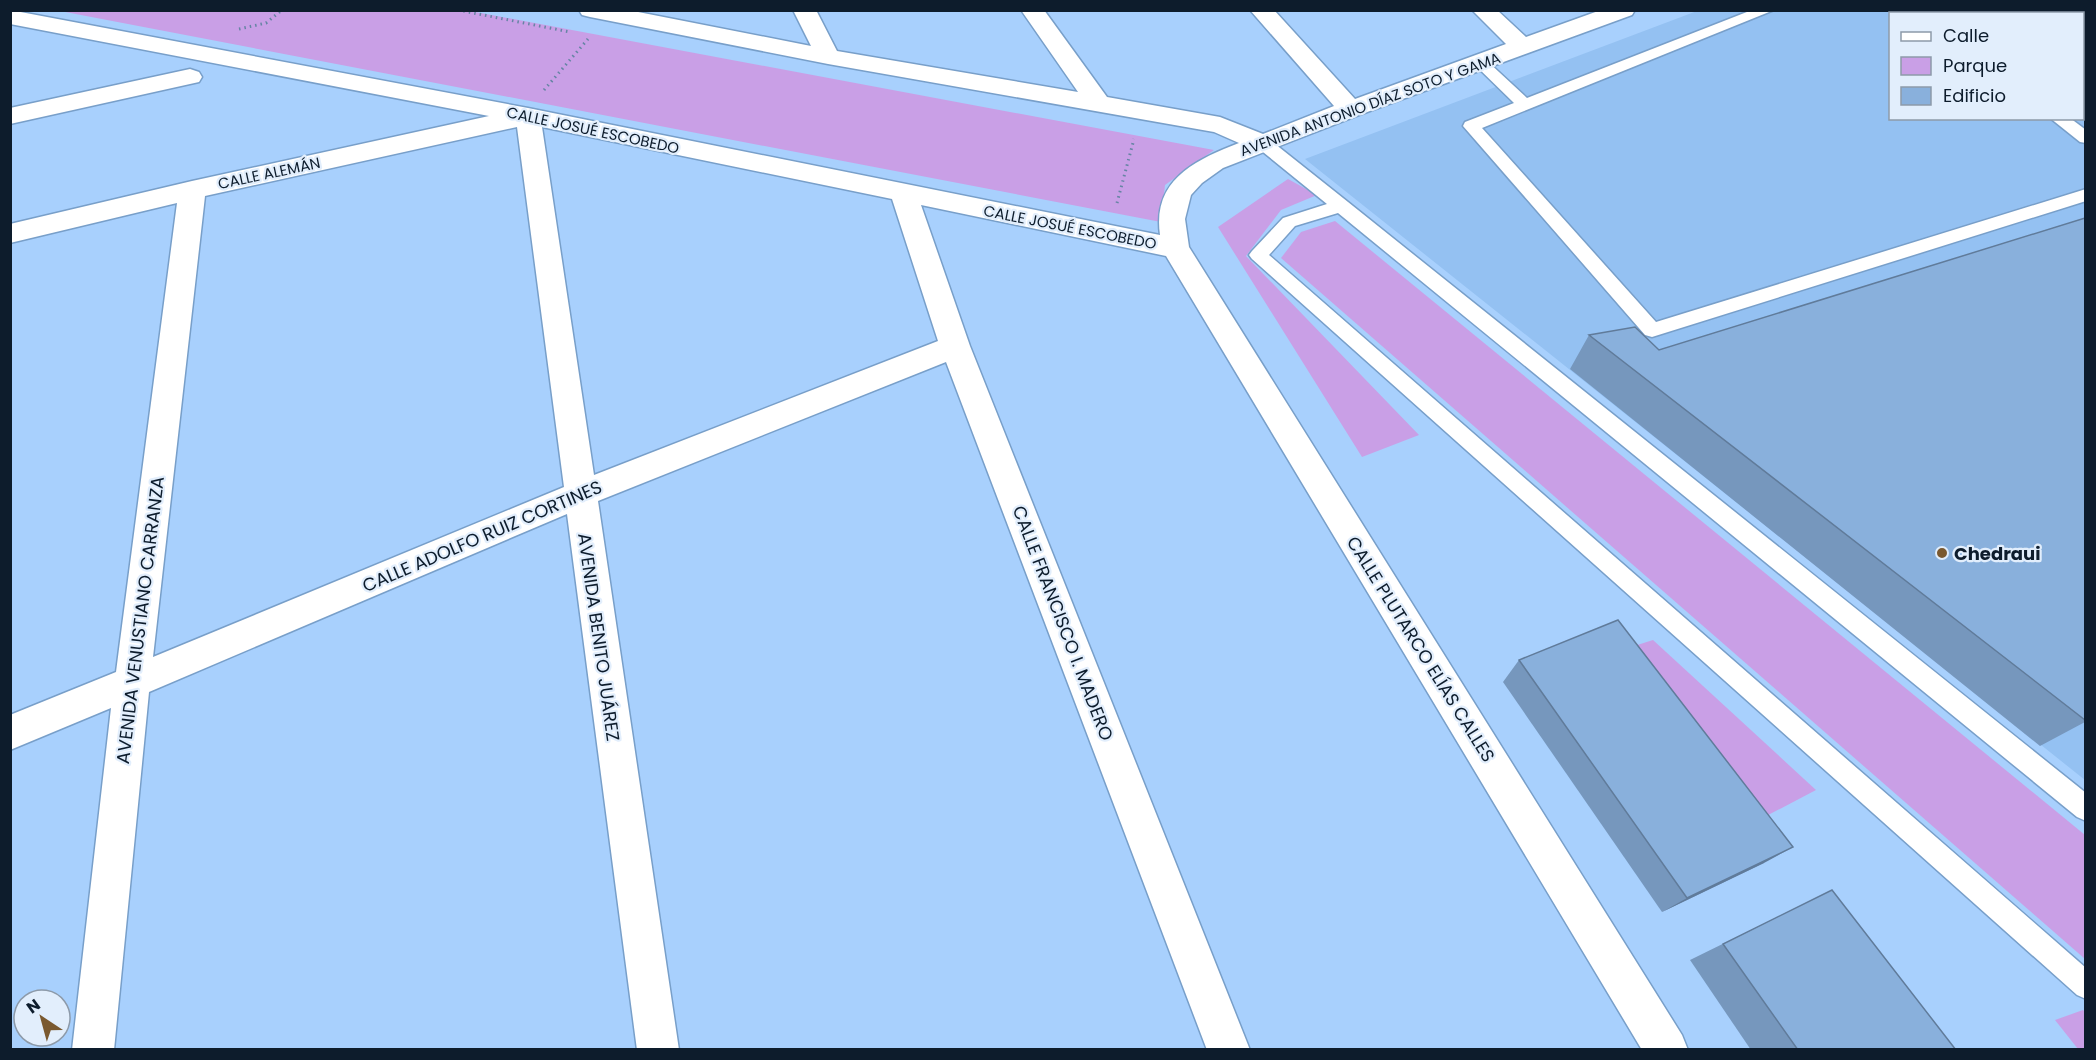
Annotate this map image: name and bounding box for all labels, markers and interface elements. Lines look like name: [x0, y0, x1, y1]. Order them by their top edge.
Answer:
legend: [1889, 12, 2084, 120]
text: Calle: [1943, 23, 1989, 48]
street label: AVENIDA ANTONIO DÍAZ SOTO Y GAMA: [1237, 47, 1503, 161]
text: Parque: [1943, 53, 2007, 78]
text: Edificio: [1943, 83, 2006, 108]
street label: CALLE JOSUÉ ESCOBEDO: [505, 101, 681, 159]
street label: CALLE ALEMÁN: [216, 152, 322, 194]
street label: CALLE JOSUÉ ESCOBEDO: [982, 200, 1159, 254]
street label: CALLE ADOLFO RUIZ CORTINES: [358, 474, 606, 598]
street label: AVENIDA VENUSTIANO CARRANZA: [110, 475, 170, 765]
street label: CALLE FRANCISCO I. MADERO: [1007, 502, 1119, 744]
street label: AVENIDA BENITO JUÁREZ: [572, 531, 626, 743]
street label: CALLE PLUTARCO ELÍAS CALLES: [1341, 531, 1501, 767]
place label: Chedraui: [1954, 541, 2041, 566]
marker: Chedraui: [1935, 546, 1949, 560]
north arrow: [12, 988, 72, 1048]
text: N: [22, 993, 45, 1019]

